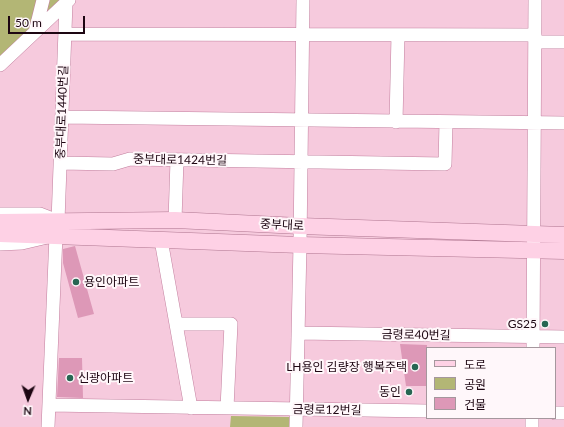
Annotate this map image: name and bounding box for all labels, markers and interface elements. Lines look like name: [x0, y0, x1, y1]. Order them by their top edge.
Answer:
scale bar: [10, 8, 87, 34]
text: 50 m: [15, 15, 42, 30]
street label: 중부대로1440번길: [53, 65, 71, 159]
street label: 중부대로1424번길: [133, 152, 227, 168]
street label: 중부대로: [260, 217, 304, 233]
place label: 용인아파트: [84, 275, 139, 289]
marker: 용인아파트: [71, 277, 81, 287]
place label: GS25: [508, 317, 537, 331]
marker: GS25: [540, 319, 550, 329]
street label: 금령로40번길: [381, 327, 451, 343]
legend: [426, 347, 556, 419]
text: 도로: [464, 357, 486, 372]
place label: LH용인 김량장 행복주택: [286, 360, 407, 374]
marker: LH용인 김량장 행복주택: [410, 362, 420, 372]
place label: 신광아파트: [78, 371, 133, 385]
marker: 신광아파트: [65, 373, 75, 383]
text: 공원: [464, 377, 486, 392]
north arrow: [8, 379, 48, 419]
place label: 동인: [379, 385, 401, 399]
marker: 동인: [404, 387, 414, 397]
text: 건물: [464, 397, 486, 412]
street label: 금령로12번길: [292, 402, 362, 418]
text: N: [23, 405, 32, 418]

